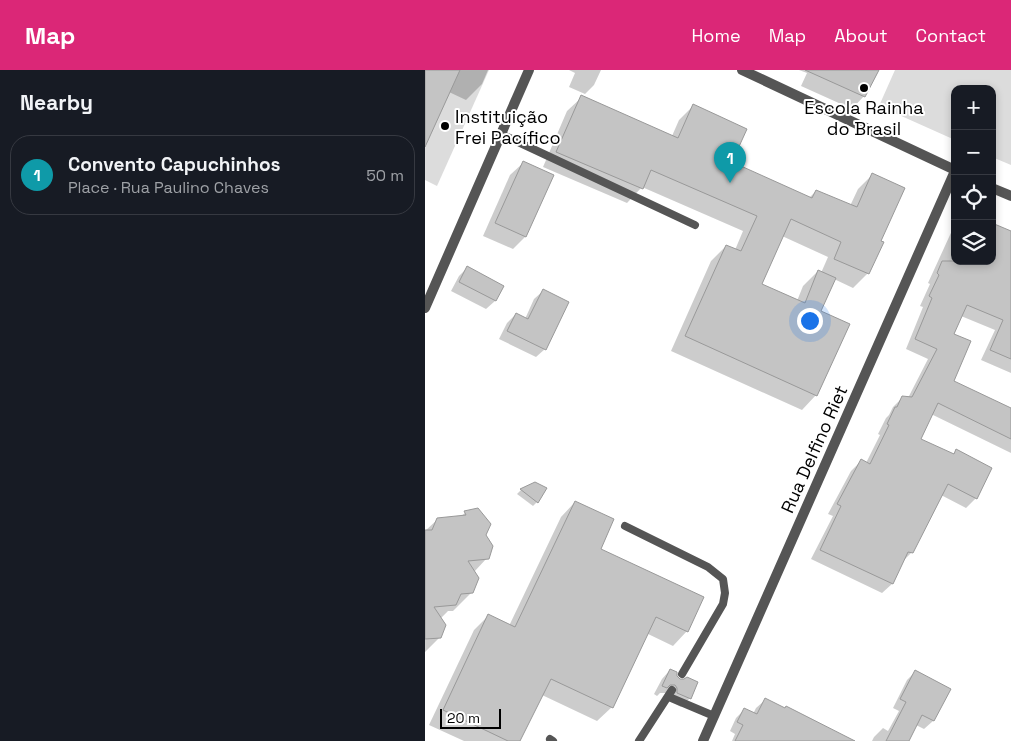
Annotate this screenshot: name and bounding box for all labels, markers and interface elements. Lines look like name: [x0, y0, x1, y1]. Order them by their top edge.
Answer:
text: Map: [25, 20, 75, 51]
text: Home: [692, 24, 741, 47]
text: Map: [769, 24, 806, 47]
text: About: [834, 24, 888, 47]
text: Contact: [916, 24, 986, 47]
marker: Escola Rainha do Brasil: [858, 82, 870, 94]
map controls: [951, 85, 996, 265]
button: +: [951, 85, 996, 130]
text: Nearby: [20, 89, 93, 116]
place label: Escola Rainha do Brasil: [804, 96, 924, 140]
place label: Instituição Frei Pacífico: [455, 105, 561, 149]
marker: Instituição Frei Pacífico: [439, 120, 451, 132]
button: −: [951, 130, 996, 175]
pin: 1: [714, 142, 746, 183]
text: Convento Capuchinhos: [68, 152, 281, 177]
text: 1: [33, 165, 41, 186]
text: 50 m: [366, 165, 404, 186]
button: locate: [951, 175, 996, 220]
text: Place · Rua Paulino Chaves: [68, 177, 269, 198]
button: layers: [951, 220, 996, 265]
your location: [797, 308, 823, 334]
street label: Rua Delfino Riet: [776, 382, 852, 516]
scale bar: [440, 706, 501, 729]
text: 20 m: [447, 709, 480, 727]

